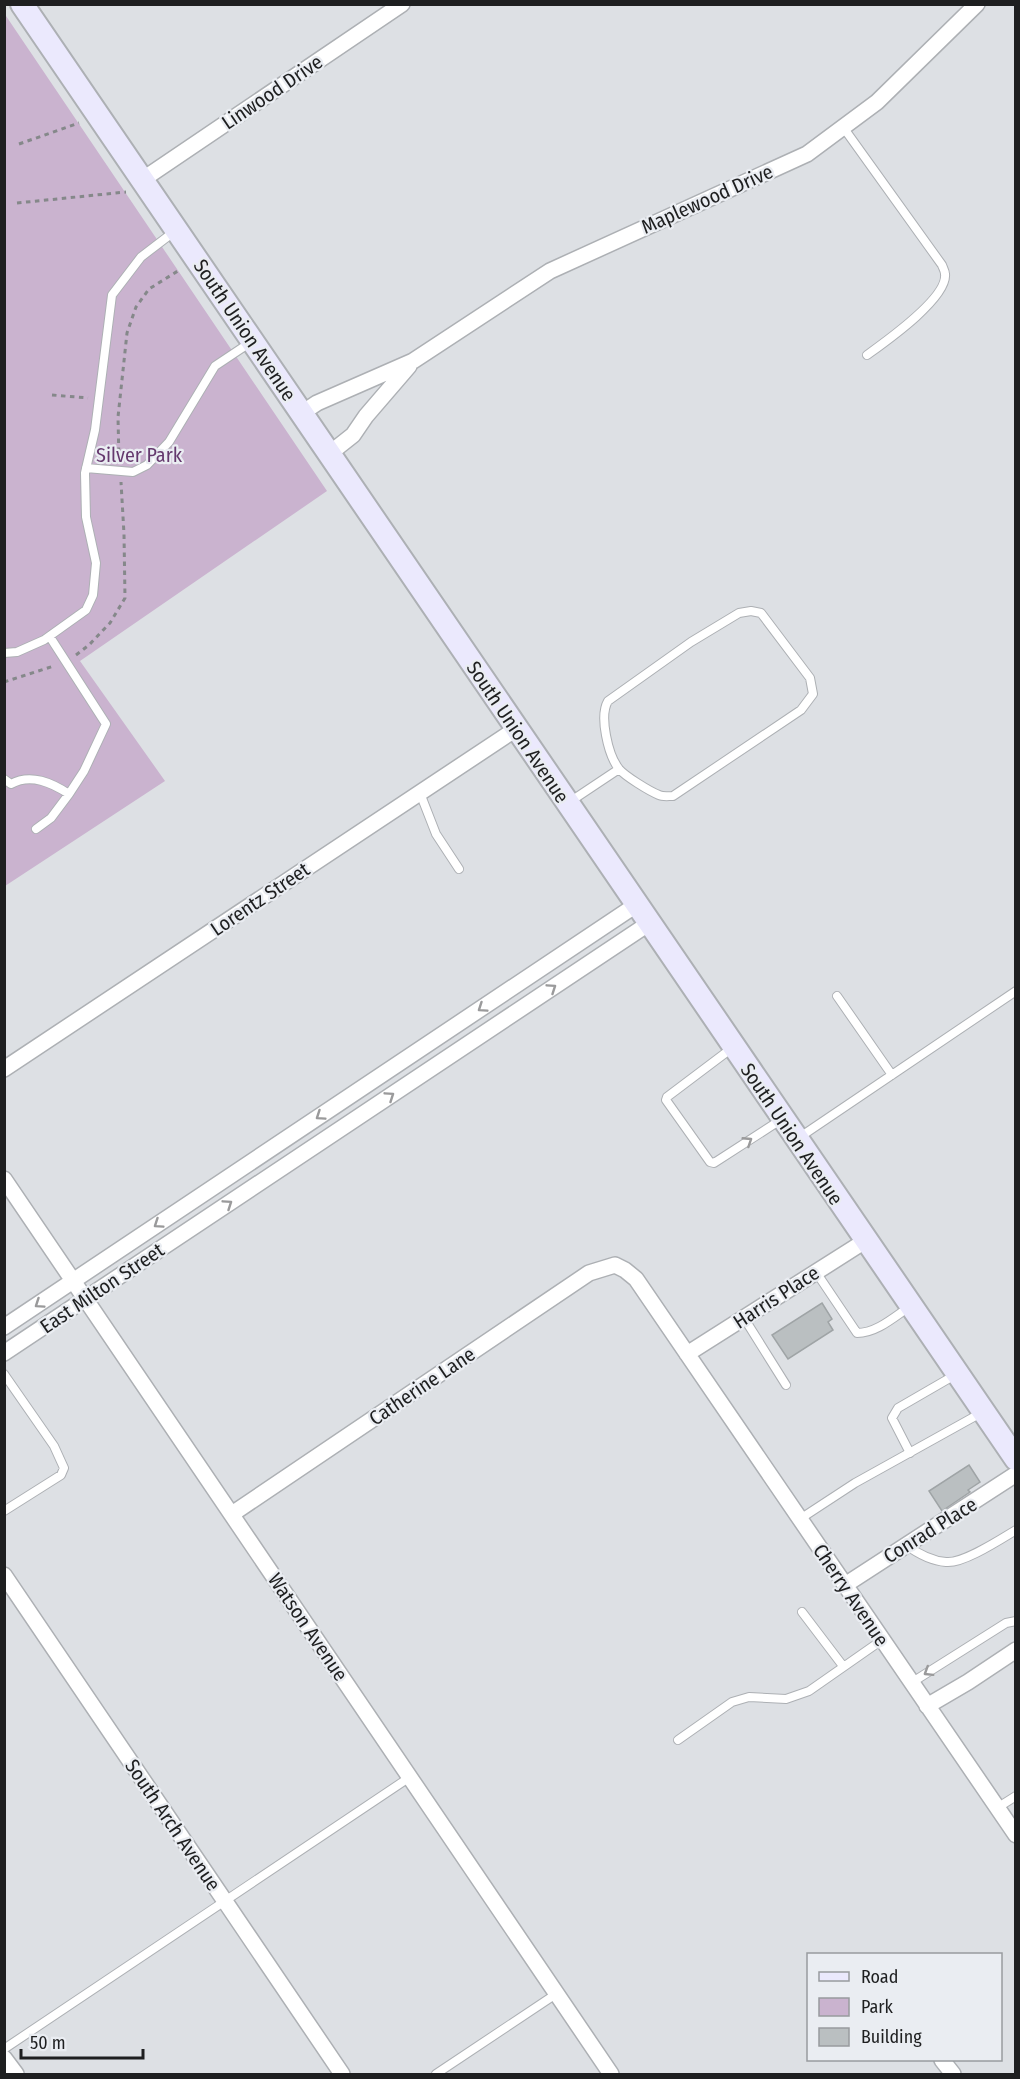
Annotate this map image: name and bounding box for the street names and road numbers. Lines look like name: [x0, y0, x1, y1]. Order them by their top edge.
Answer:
street label: Linwood Drive: [217, 50, 327, 134]
street label: Maplewood Drive: [637, 159, 777, 239]
street label: South Union Avenue: [189, 255, 301, 405]
street label: South Union Avenue: [462, 657, 574, 807]
street label: Lorentz Street: [206, 857, 314, 941]
street label: South Union Avenue: [736, 1059, 848, 1209]
street label: East Milton Street: [35, 1237, 169, 1338]
street label: Harris Place: [729, 1260, 823, 1334]
street label: Catherine Lane: [364, 1342, 480, 1430]
street label: Conrad Place: [879, 1492, 981, 1568]
street label: Cherry Avenue: [808, 1539, 894, 1651]
street label: Watson Avenue: [263, 1568, 353, 1686]
street label: South Arch Avenue: [120, 1755, 226, 1895]

